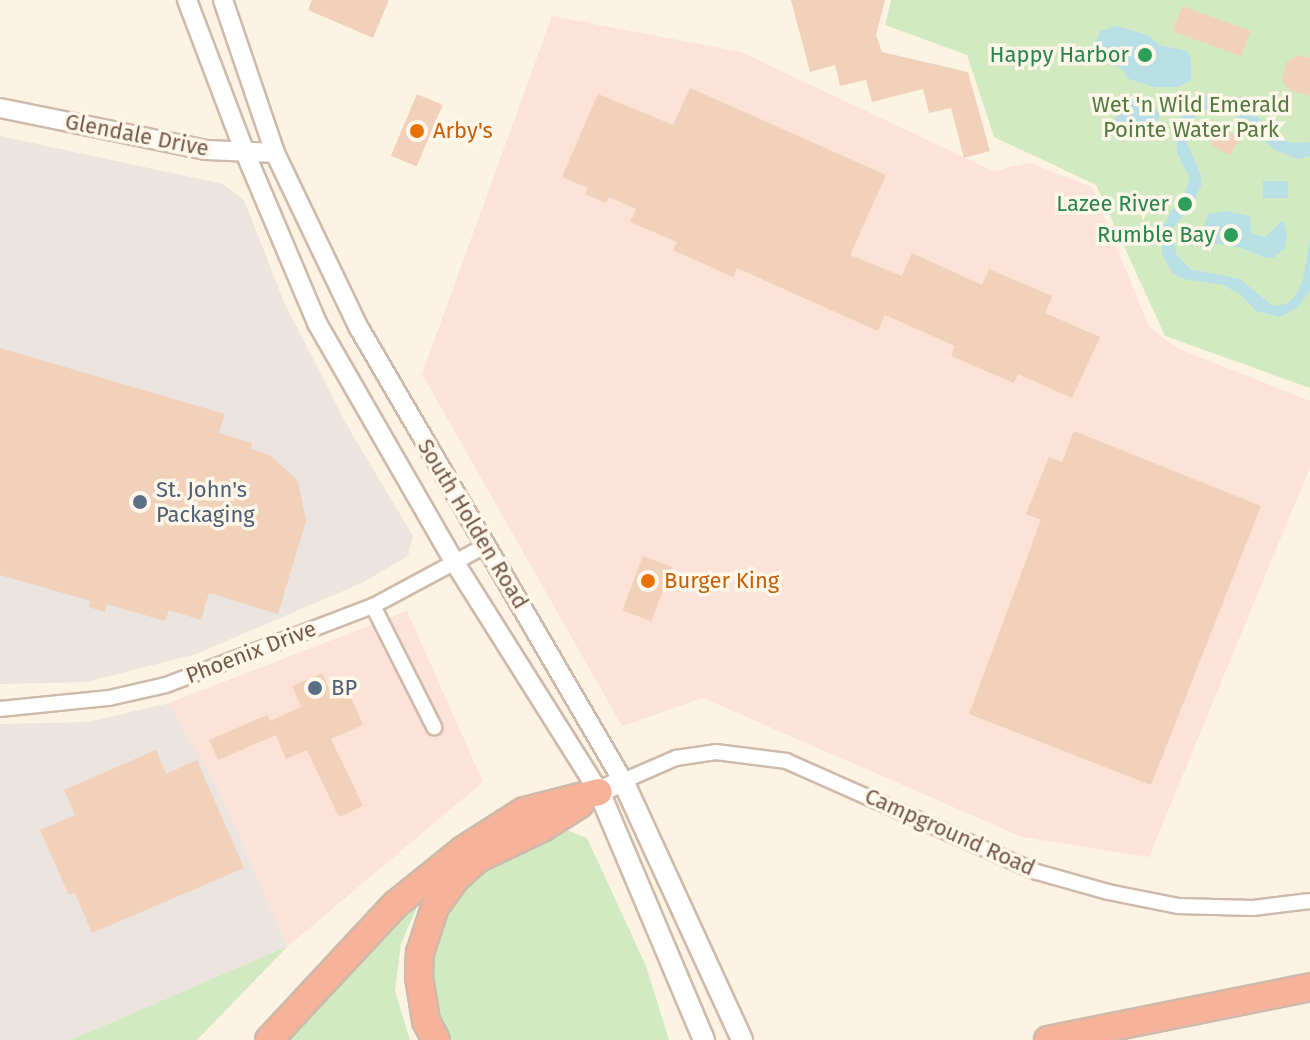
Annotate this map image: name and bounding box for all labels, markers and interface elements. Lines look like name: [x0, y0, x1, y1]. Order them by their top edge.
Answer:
place label: Happy Harbor: [990, 42, 1129, 68]
marker: Happy Harbor: [1136, 46, 1154, 64]
park label: Wet 'n Wild Emerald Pointe Water Park: [1092, 91, 1290, 142]
street label: Glendale Drive: [63, 108, 211, 162]
place label: Arby's: [433, 118, 493, 144]
marker: Arby's: [408, 122, 426, 140]
place label: Lazee River: [1056, 191, 1169, 217]
marker: Lazee River: [1176, 195, 1194, 213]
place label: Rumble Bay: [1097, 222, 1215, 248]
marker: Rumble Bay: [1222, 226, 1240, 244]
street label: South Holden Road: [412, 434, 534, 614]
place label: St. John's Packaging: [156, 476, 255, 528]
marker: St. John's Packaging: [131, 493, 149, 511]
place label: Burger King: [664, 568, 779, 594]
marker: Burger King: [639, 572, 657, 590]
street label: Phoenix Drive: [182, 615, 320, 689]
place label: BP: [331, 675, 357, 701]
marker: BP: [306, 679, 324, 697]
street label: Campground Road: [861, 783, 1039, 881]

